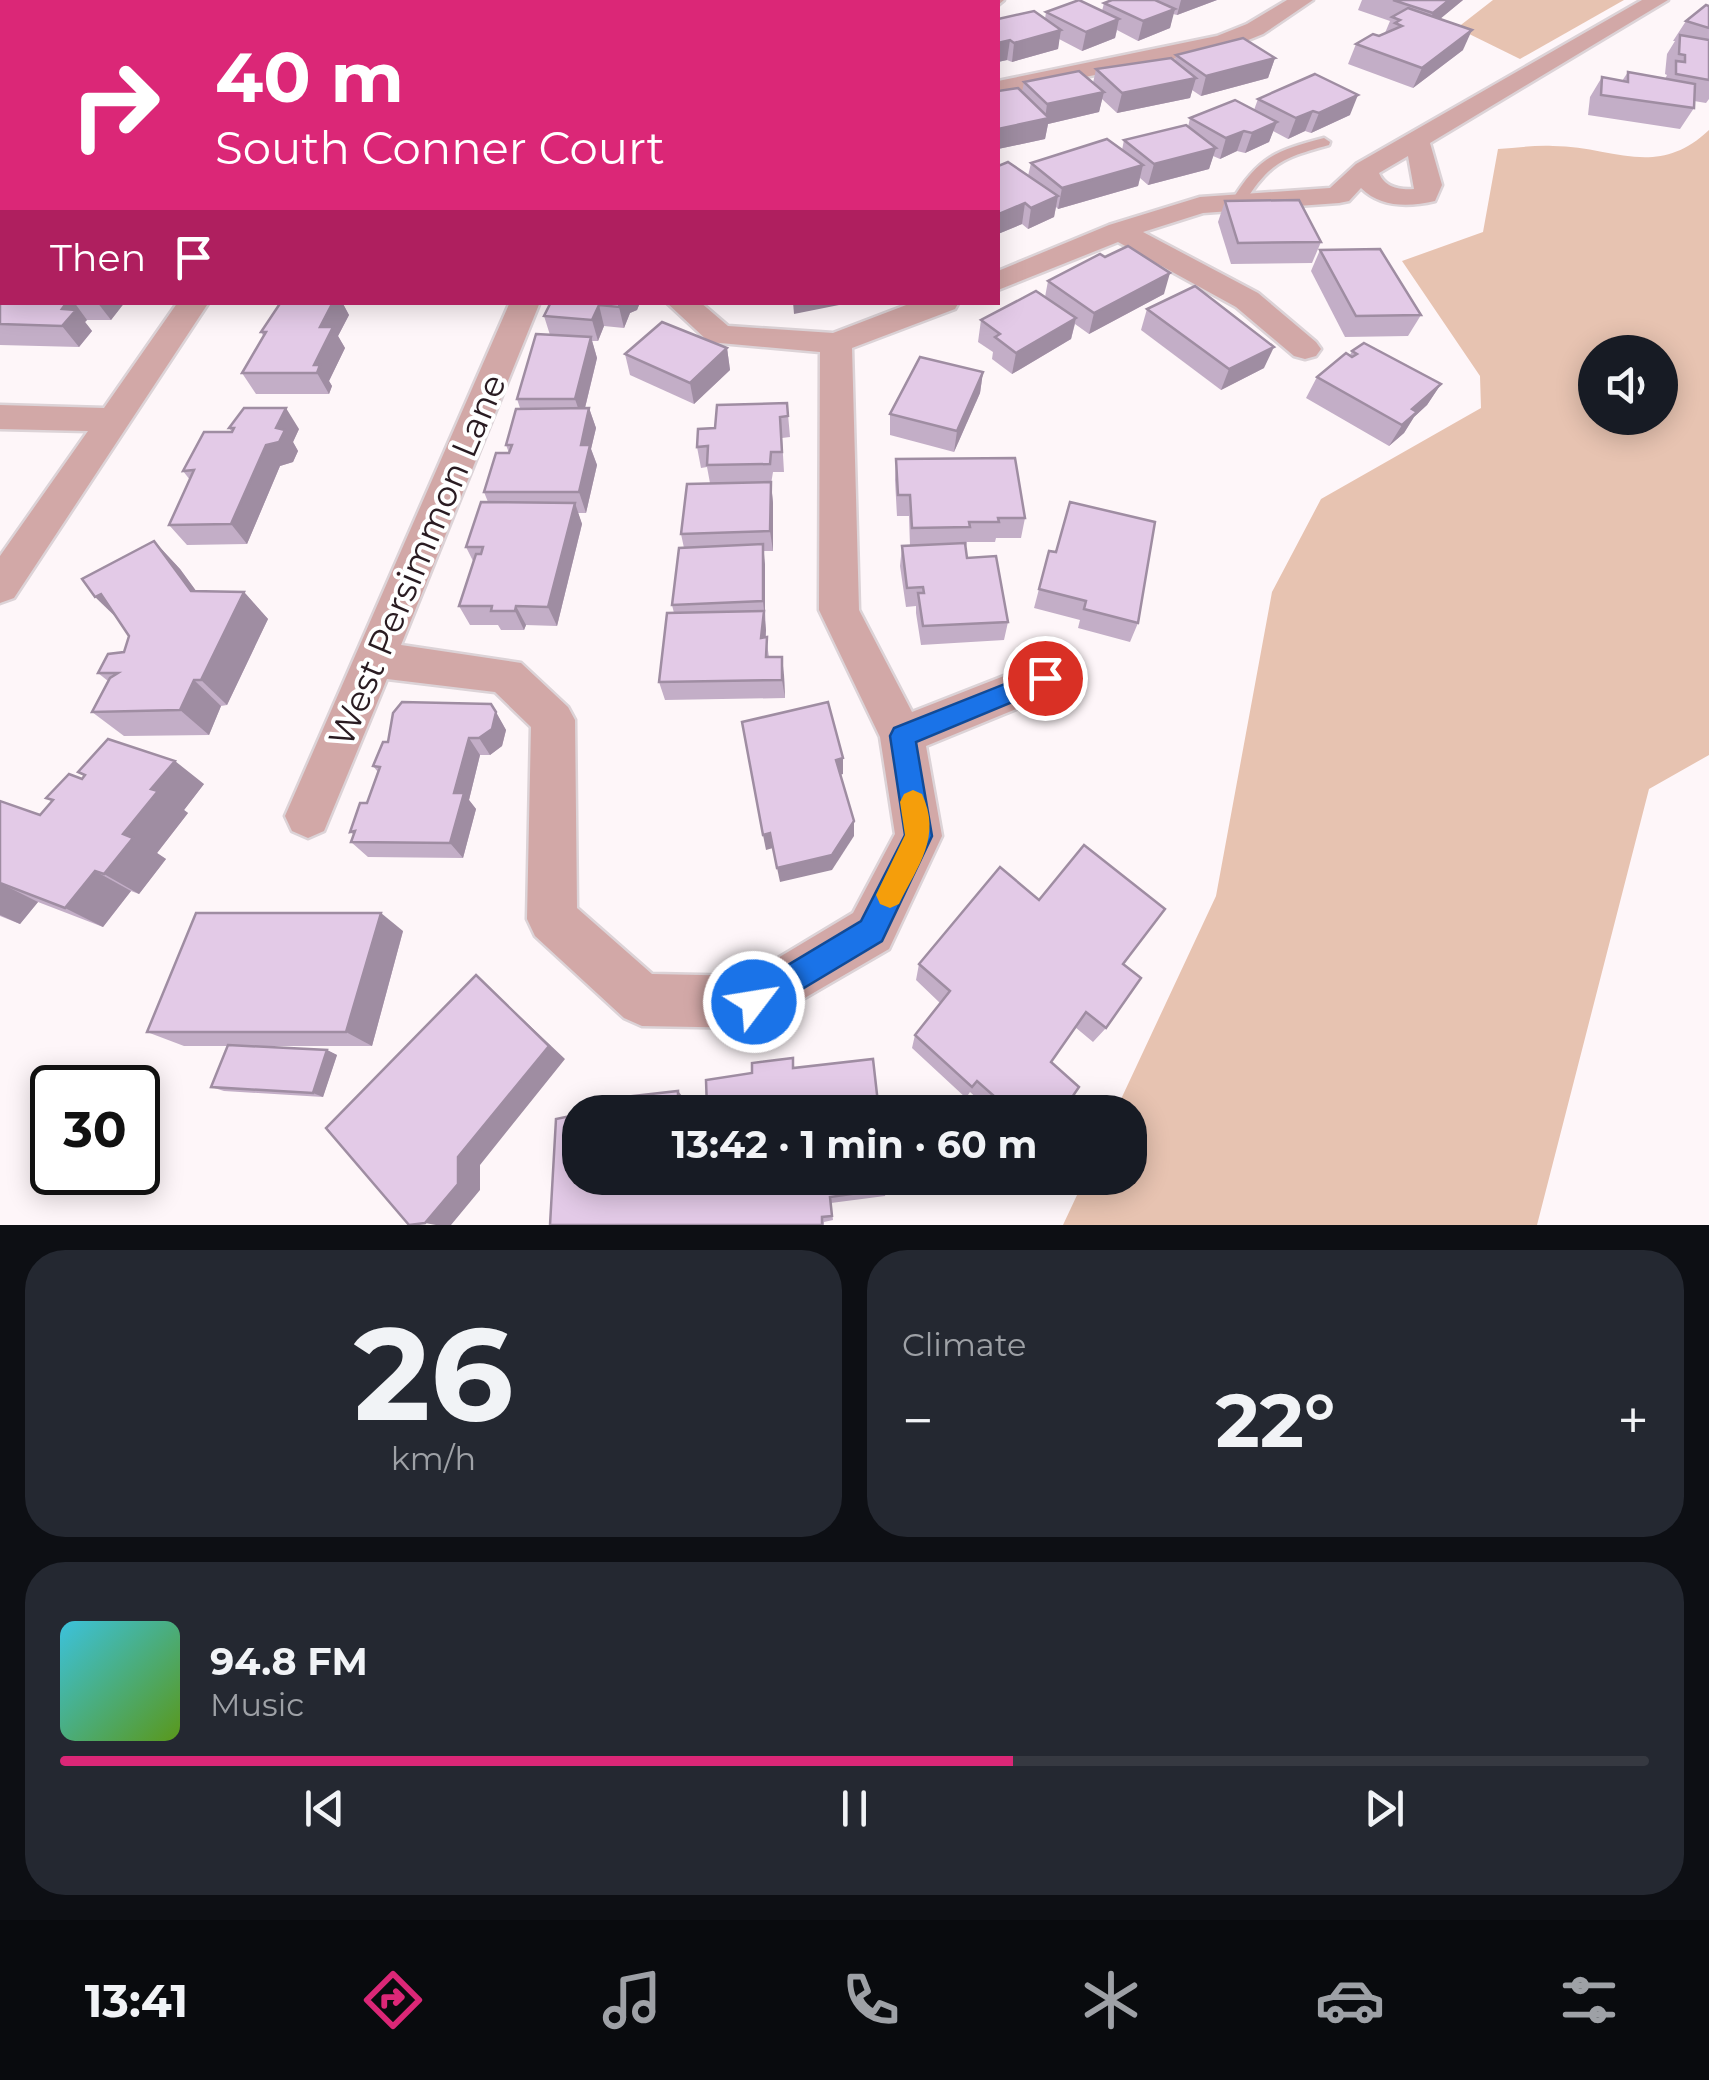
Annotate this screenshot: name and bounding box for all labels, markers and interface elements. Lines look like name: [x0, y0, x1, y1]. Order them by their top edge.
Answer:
text: 40 m: [215, 34, 404, 120]
icon: right: [50, 40, 180, 170]
text: South Conner Court: [215, 120, 665, 175]
icon: arrive: [166, 230, 221, 285]
text: Then: [50, 234, 146, 281]
map controls: [1578, 335, 1678, 435]
button: sound: [1578, 335, 1678, 435]
street label: West Persimmon Lane: [319, 368, 515, 752]
pin: [1003, 636, 1088, 721]
icon: arrive: [1018, 651, 1073, 706]
position arrow: [702, 950, 806, 1054]
speed limit sign: 30: [30, 1065, 160, 1195]
text: 13:42 · 1 min · 60 m: [672, 1121, 1037, 1168]
text: 26: [354, 1294, 513, 1453]
text: Climate: [902, 1325, 1026, 1364]
text: 22°: [1216, 1374, 1335, 1466]
text: −: [902, 1387, 934, 1454]
text: +: [1617, 1387, 1649, 1454]
text: km/h: [391, 1439, 476, 1478]
text: 94.8 FM: [210, 1638, 368, 1685]
text: Music: [210, 1685, 304, 1724]
icon: previous: [297, 1781, 352, 1836]
icon: pause: [827, 1781, 882, 1836]
icon: next: [1357, 1781, 1412, 1836]
icon: directions: [358, 1965, 428, 2035]
icon: music: [597, 1965, 667, 2035]
icon: phone: [836, 1965, 906, 2035]
icon: climate: [1076, 1965, 1146, 2035]
icon: car: [1315, 1965, 1385, 2035]
icon: filters: [1554, 1965, 1624, 2035]
text: 13:41: [85, 1973, 188, 2028]

